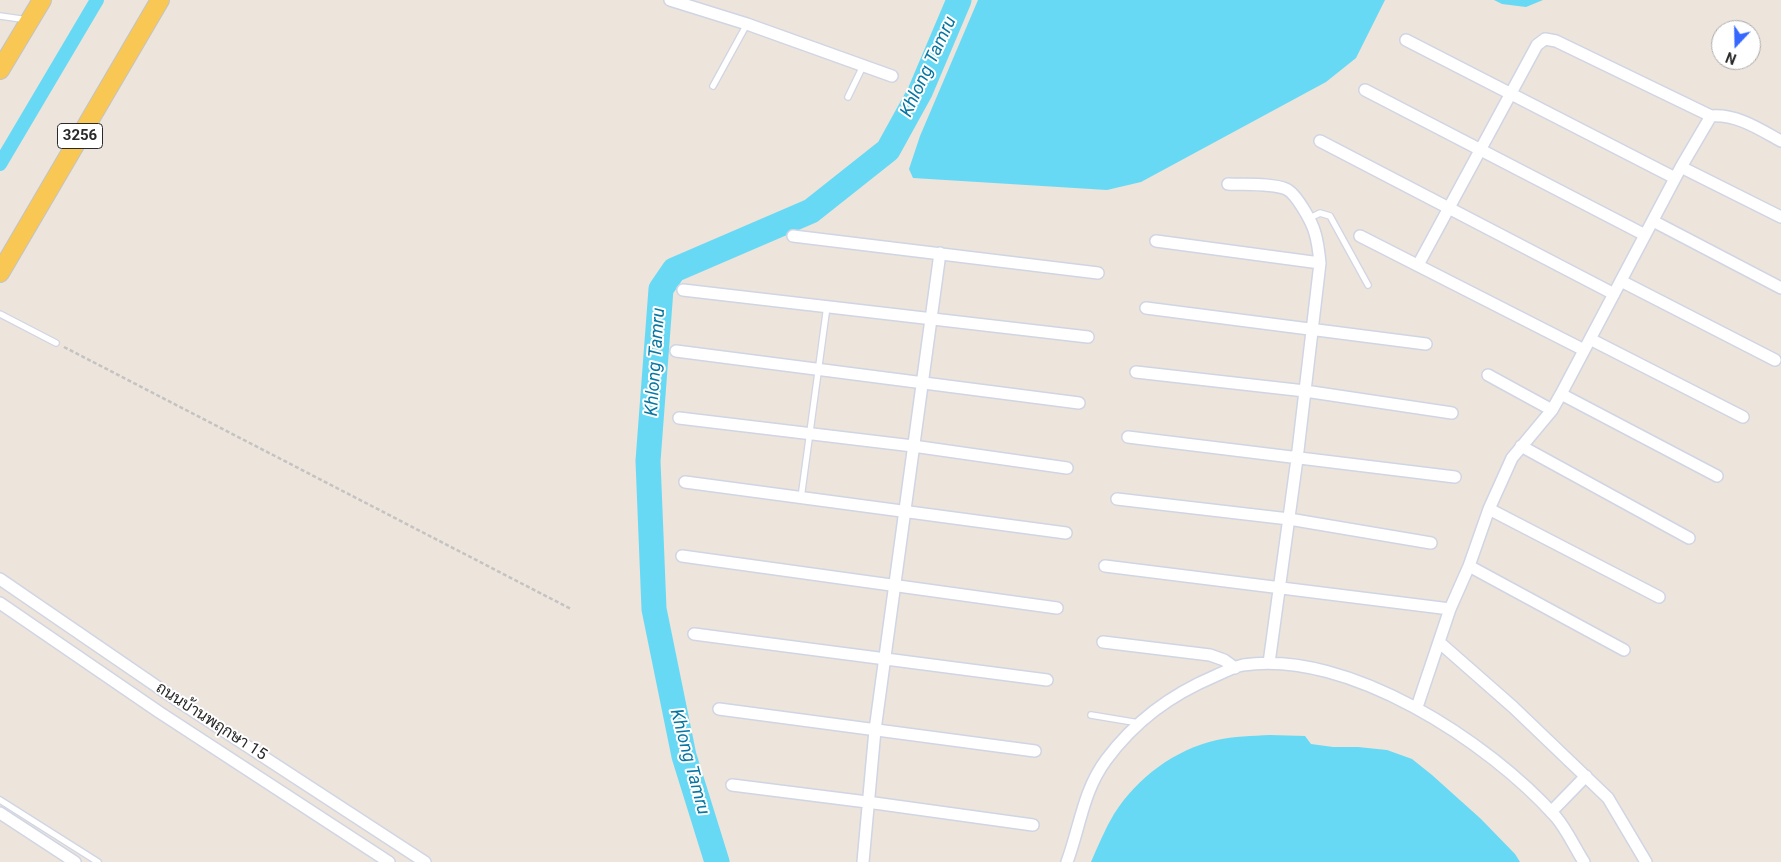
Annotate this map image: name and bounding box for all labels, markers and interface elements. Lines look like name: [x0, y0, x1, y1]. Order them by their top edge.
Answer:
water label: Khlong Tamru: [896, 13, 962, 121]
north arrow: [1711, 20, 1761, 70]
text: N: [1724, 49, 1738, 67]
road number: 3256: [58, 124, 102, 148]
water label: Khlong Tamru: [641, 307, 671, 417]
street label: ถนนบ้านพฤกษา 15: [152, 679, 270, 765]
water label: Khlong Tamru: [665, 707, 713, 817]

